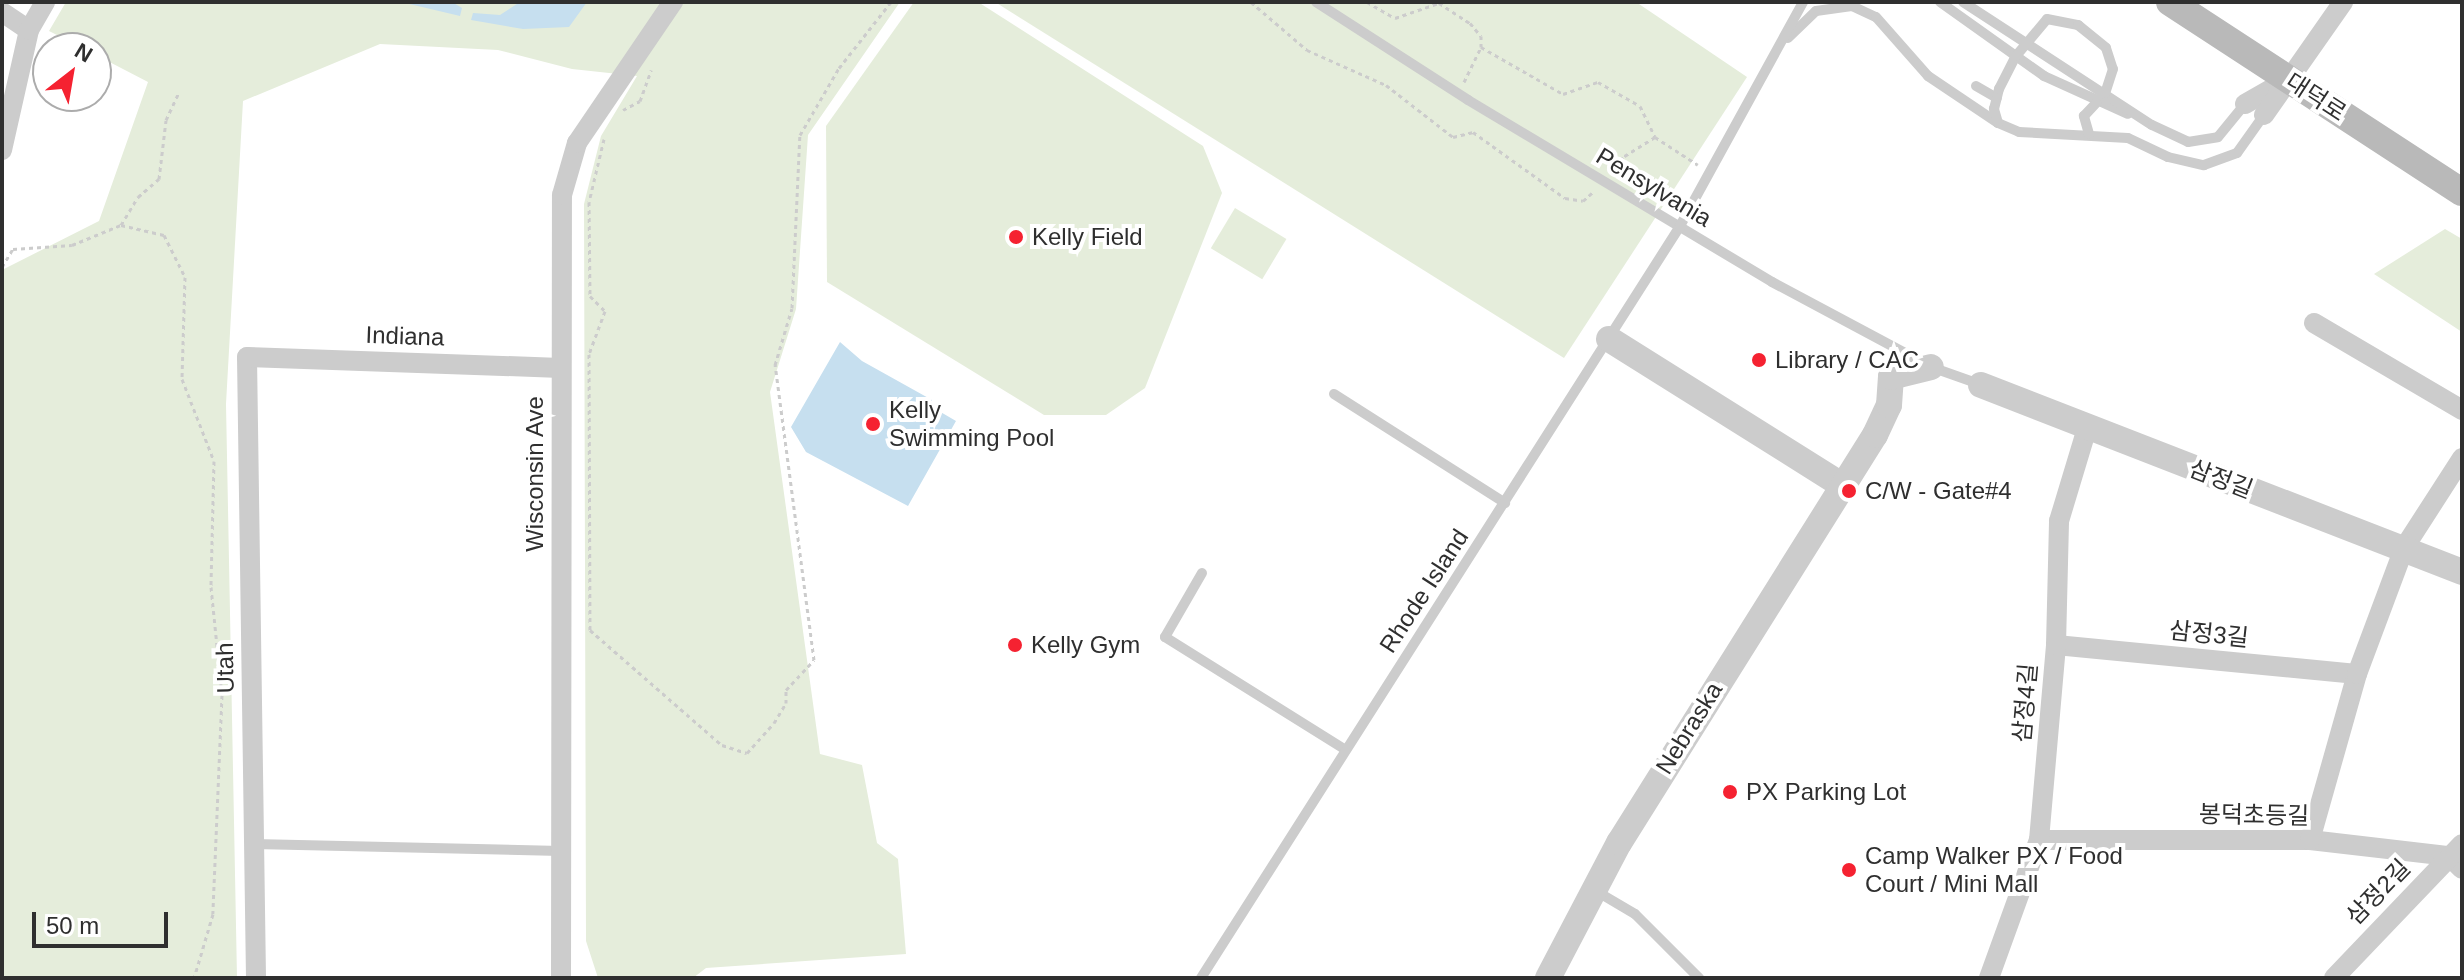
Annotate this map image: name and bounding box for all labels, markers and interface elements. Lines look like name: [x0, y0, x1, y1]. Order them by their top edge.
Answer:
north arrow: [32, 32, 112, 112]
text: N: [70, 38, 97, 68]
street label: 대덕로: [2280, 67, 2352, 127]
street label: Pensylvania: [1591, 141, 1717, 233]
place label: Kelly Field: [1032, 223, 1143, 251]
marker: Kelly Field: [1007, 228, 1025, 246]
street label: Indiana: [365, 320, 445, 352]
place label: Library / CAC: [1775, 346, 1919, 374]
marker: Library / CAC: [1750, 351, 1768, 369]
street label: Wisconsin Ave: [521, 396, 549, 552]
place label: Kelly Swimming Pool: [889, 396, 1054, 452]
marker: Kelly Swimming Pool: [864, 415, 882, 433]
street label: 삼정길: [2185, 454, 2257, 504]
place label: C/W - Gate#4: [1865, 477, 2012, 505]
marker: C/W - Gate#4: [1840, 482, 1858, 500]
street label: Rhode Island: [1373, 524, 1475, 658]
street label: 삼정3길: [2168, 616, 2250, 652]
place label: Kelly Gym: [1031, 631, 1140, 659]
marker: Kelly Gym: [1006, 636, 1024, 654]
street label: Utah: [210, 642, 240, 694]
street label: 삼정4길: [2007, 662, 2043, 744]
street label: Nebraska: [1650, 677, 1728, 779]
place label: PX Parking Lot: [1746, 778, 1906, 806]
marker: PX Parking Lot: [1721, 783, 1739, 801]
street label: 봉덕초등길: [2199, 800, 2309, 830]
place label: Camp Walker PX / Food Court / Mini Mall: [1865, 842, 2123, 898]
street label: 삼정2길: [2340, 853, 2416, 931]
marker: Camp Walker PX / Food Court / Mini Mall: [1840, 861, 1858, 879]
scale bar: [36, 896, 172, 946]
text: 50 m: [46, 912, 99, 939]

